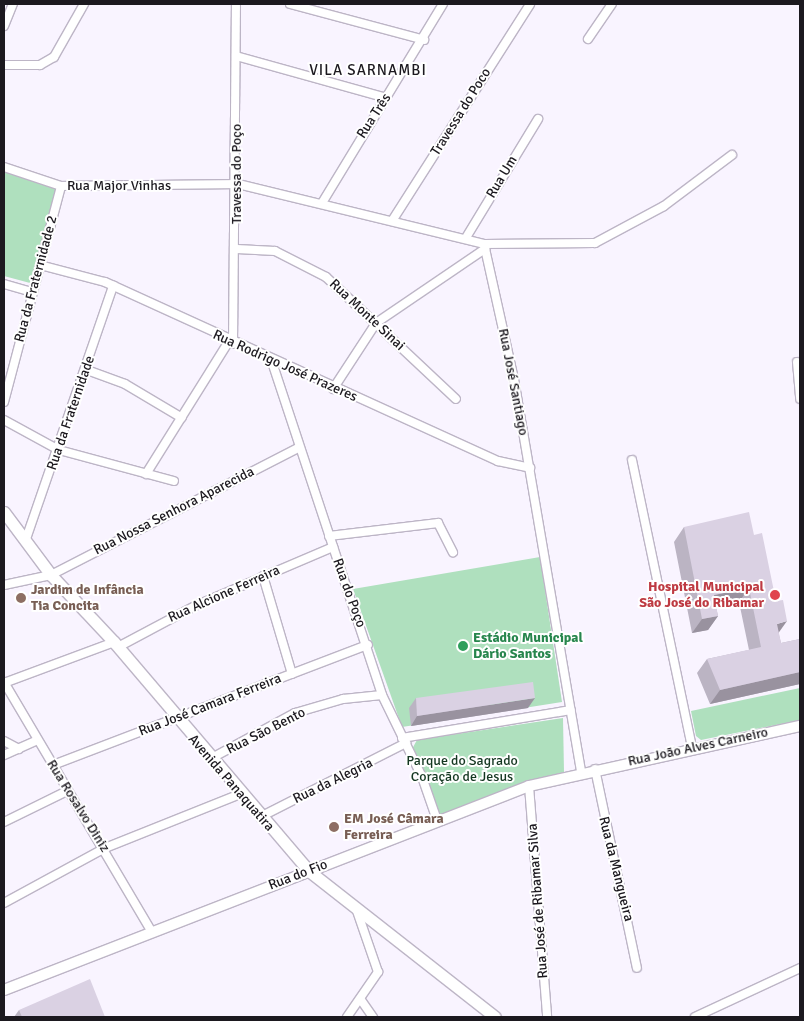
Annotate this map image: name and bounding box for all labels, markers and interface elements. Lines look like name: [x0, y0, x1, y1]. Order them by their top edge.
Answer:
district label: VILA SARNAMBI: [308, 62, 428, 80]
street label: Travessa do Poco: [427, 65, 495, 159]
street label: Rua Três: [353, 90, 395, 142]
street label: Travessa do Poço: [229, 124, 245, 224]
street label: Rua Um: [483, 153, 521, 201]
street label: Rua Major Vinhas: [67, 178, 171, 194]
street label: Rua da Fraternidade 2: [11, 214, 61, 344]
street label: Rua Monte Sinai: [326, 276, 408, 354]
street label: Rua Rodrigo José Prazeres: [210, 326, 360, 406]
street label: Rua José Santiago: [494, 327, 532, 437]
street label: Rua da Fraternidade: [44, 354, 98, 472]
street label: Rua Nossa Senhora Aparecida: [91, 463, 257, 559]
street label: Rua do Poço: [329, 556, 369, 630]
street label: Rua Alcione Ferreira: [165, 562, 283, 626]
place label: Hospital Municipal São José do Ribamar: [639, 579, 764, 612]
place label: Jardim de Infância Tia Concita: [31, 582, 144, 614]
marker: Hospital Municipal São José do Ribamar: [768, 588, 782, 602]
marker: Jardim de Infância Tia Concita: [15, 592, 27, 604]
place label: Estádio Municipal Dário Santos: [473, 630, 583, 662]
marker: Estádio Municipal Dário Santos: [457, 640, 469, 652]
street label: Rua José Camara Ferreira: [136, 670, 284, 740]
street label: Rua São Bento: [224, 704, 308, 758]
street label: Rua João Alves Carneiro: [626, 724, 770, 770]
street label: Avenida Panaquatira: [184, 731, 278, 835]
park label: Parque do Sagrado Coração de Jesus: [406, 753, 518, 786]
street label: Rua da Alegria: [290, 754, 376, 808]
street label: Rua Rosalvo Diniz: [43, 757, 113, 855]
place label: EM José Câmara Ferreira: [344, 811, 444, 844]
street label: Rua da Mangueira: [595, 815, 637, 923]
marker: EM José Câmara Ferreira: [328, 821, 340, 833]
street label: Rua José de Ribamar Silva: [524, 823, 552, 979]
street label: Rua do Fio: [266, 856, 330, 894]

